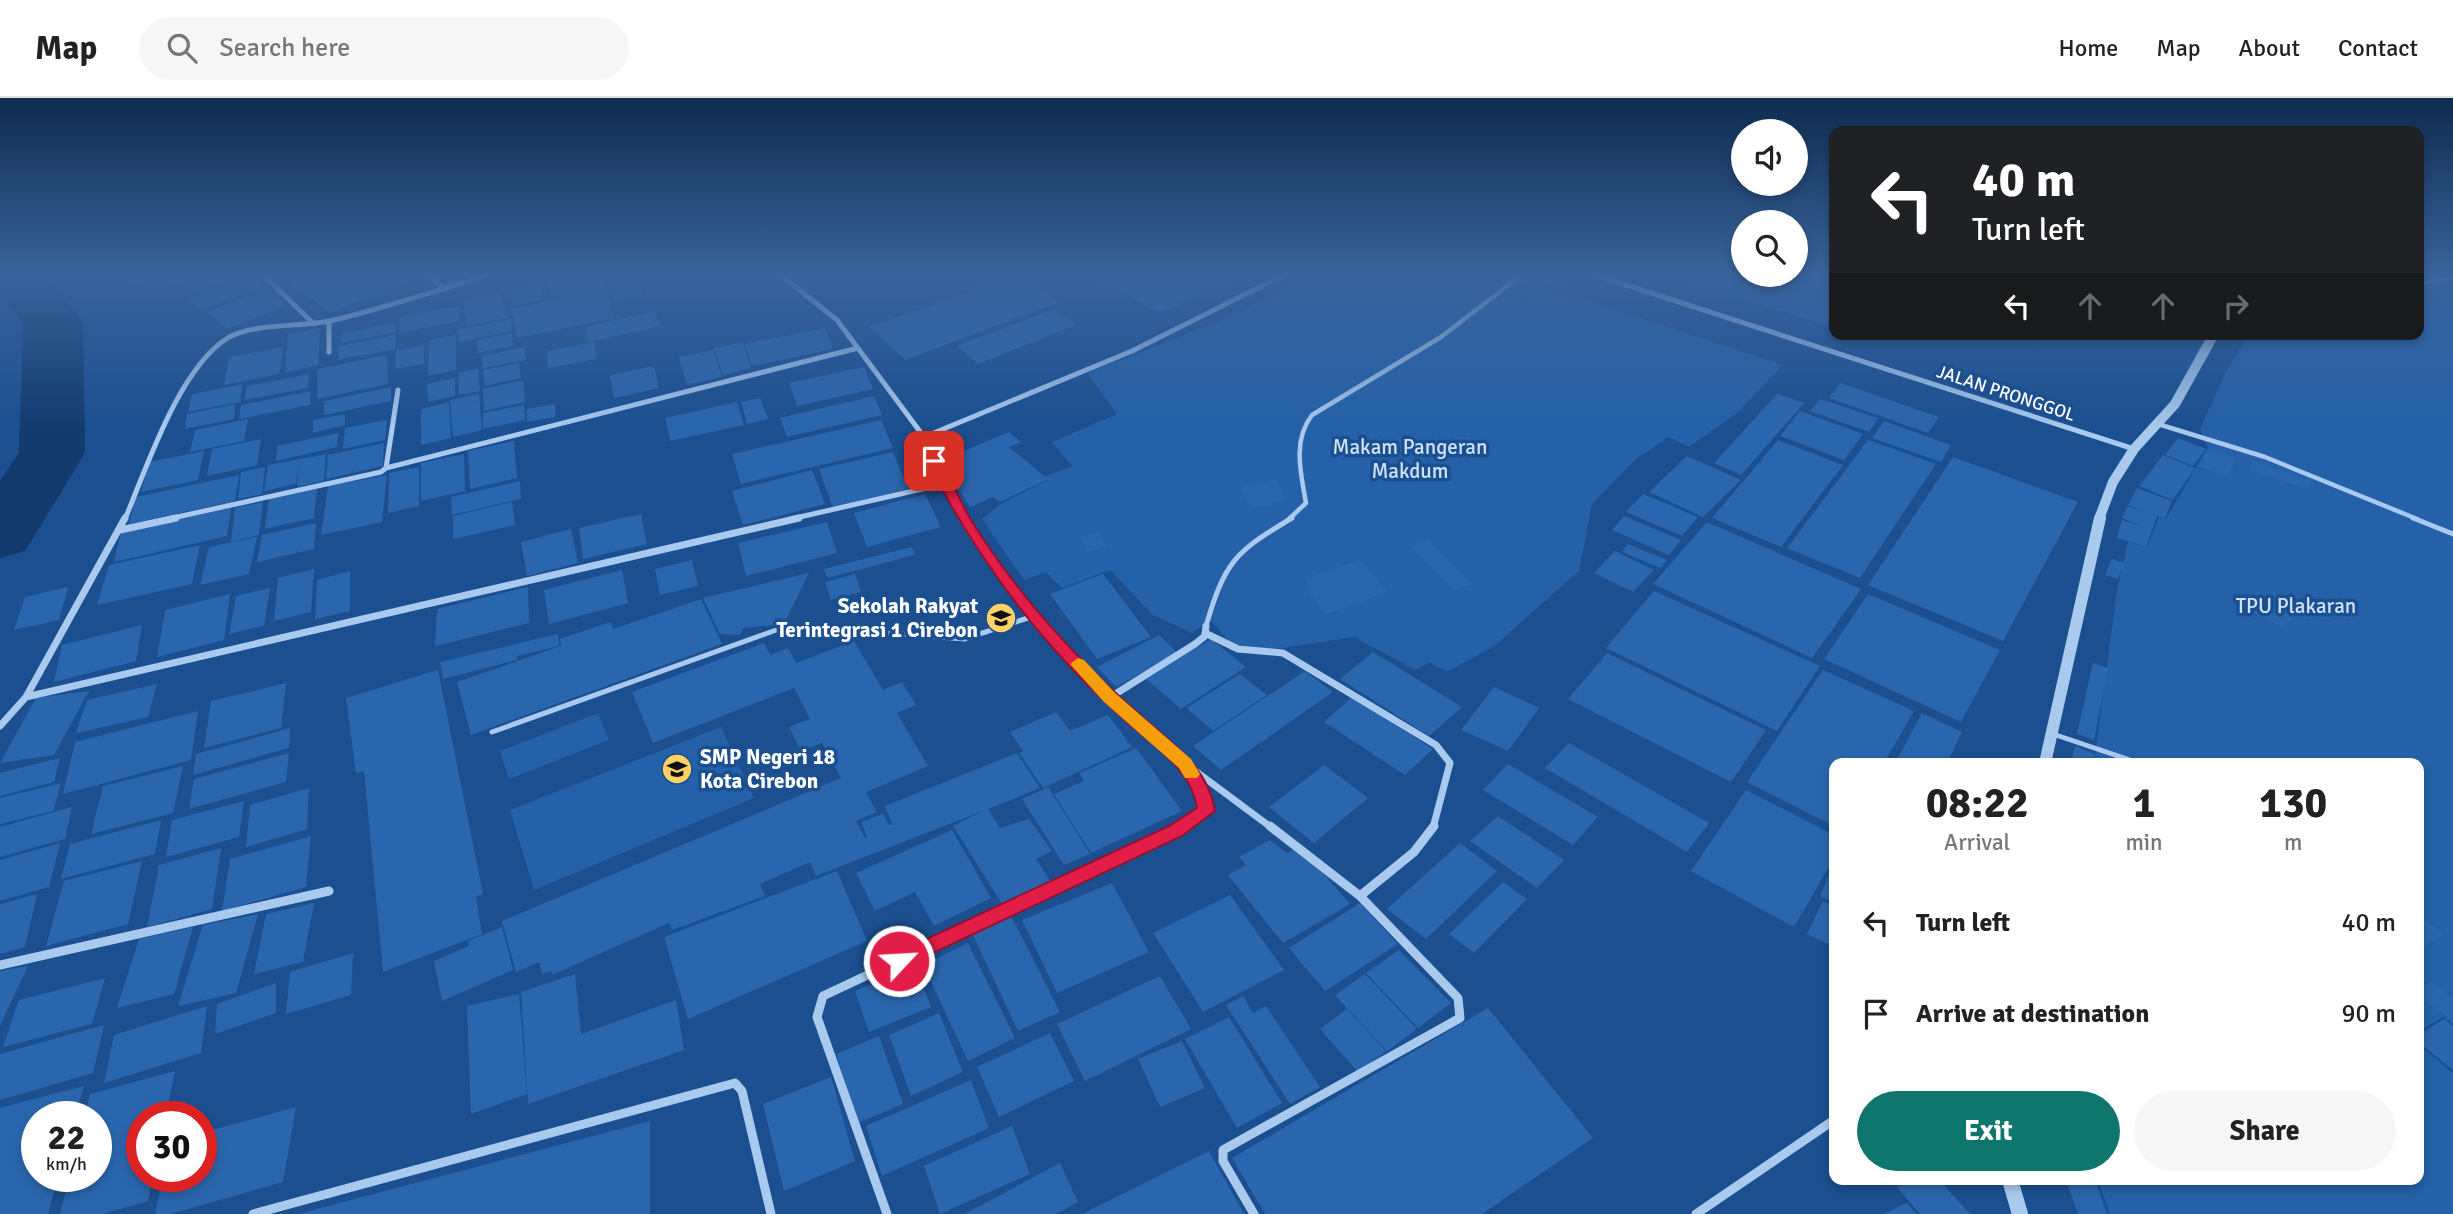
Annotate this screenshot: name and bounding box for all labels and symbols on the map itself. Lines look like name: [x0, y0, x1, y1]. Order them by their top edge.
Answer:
street label: JALAN PRONGGOL: [1934, 360, 2078, 426]
pin: [904, 431, 964, 491]
park label: Makam Pangeran Makdum: [1333, 434, 1487, 484]
place label: Sekolah Rakyat Terintegrasi 1 Cirebon: [776, 593, 978, 643]
park label: TPU Plakaran: [2236, 593, 2356, 619]
school or university icon: Sekolah Rakyat Terintegrasi 1 Cirebon: [984, 601, 1018, 635]
place label: SMP Negeri 18 Kota Cirebon: [700, 744, 835, 794]
school or university icon: SMP Negeri 18 Kota Cirebon: [660, 752, 694, 786]
position arrow: [862, 924, 936, 998]
speed limit sign: 30: [126, 1101, 217, 1192]

